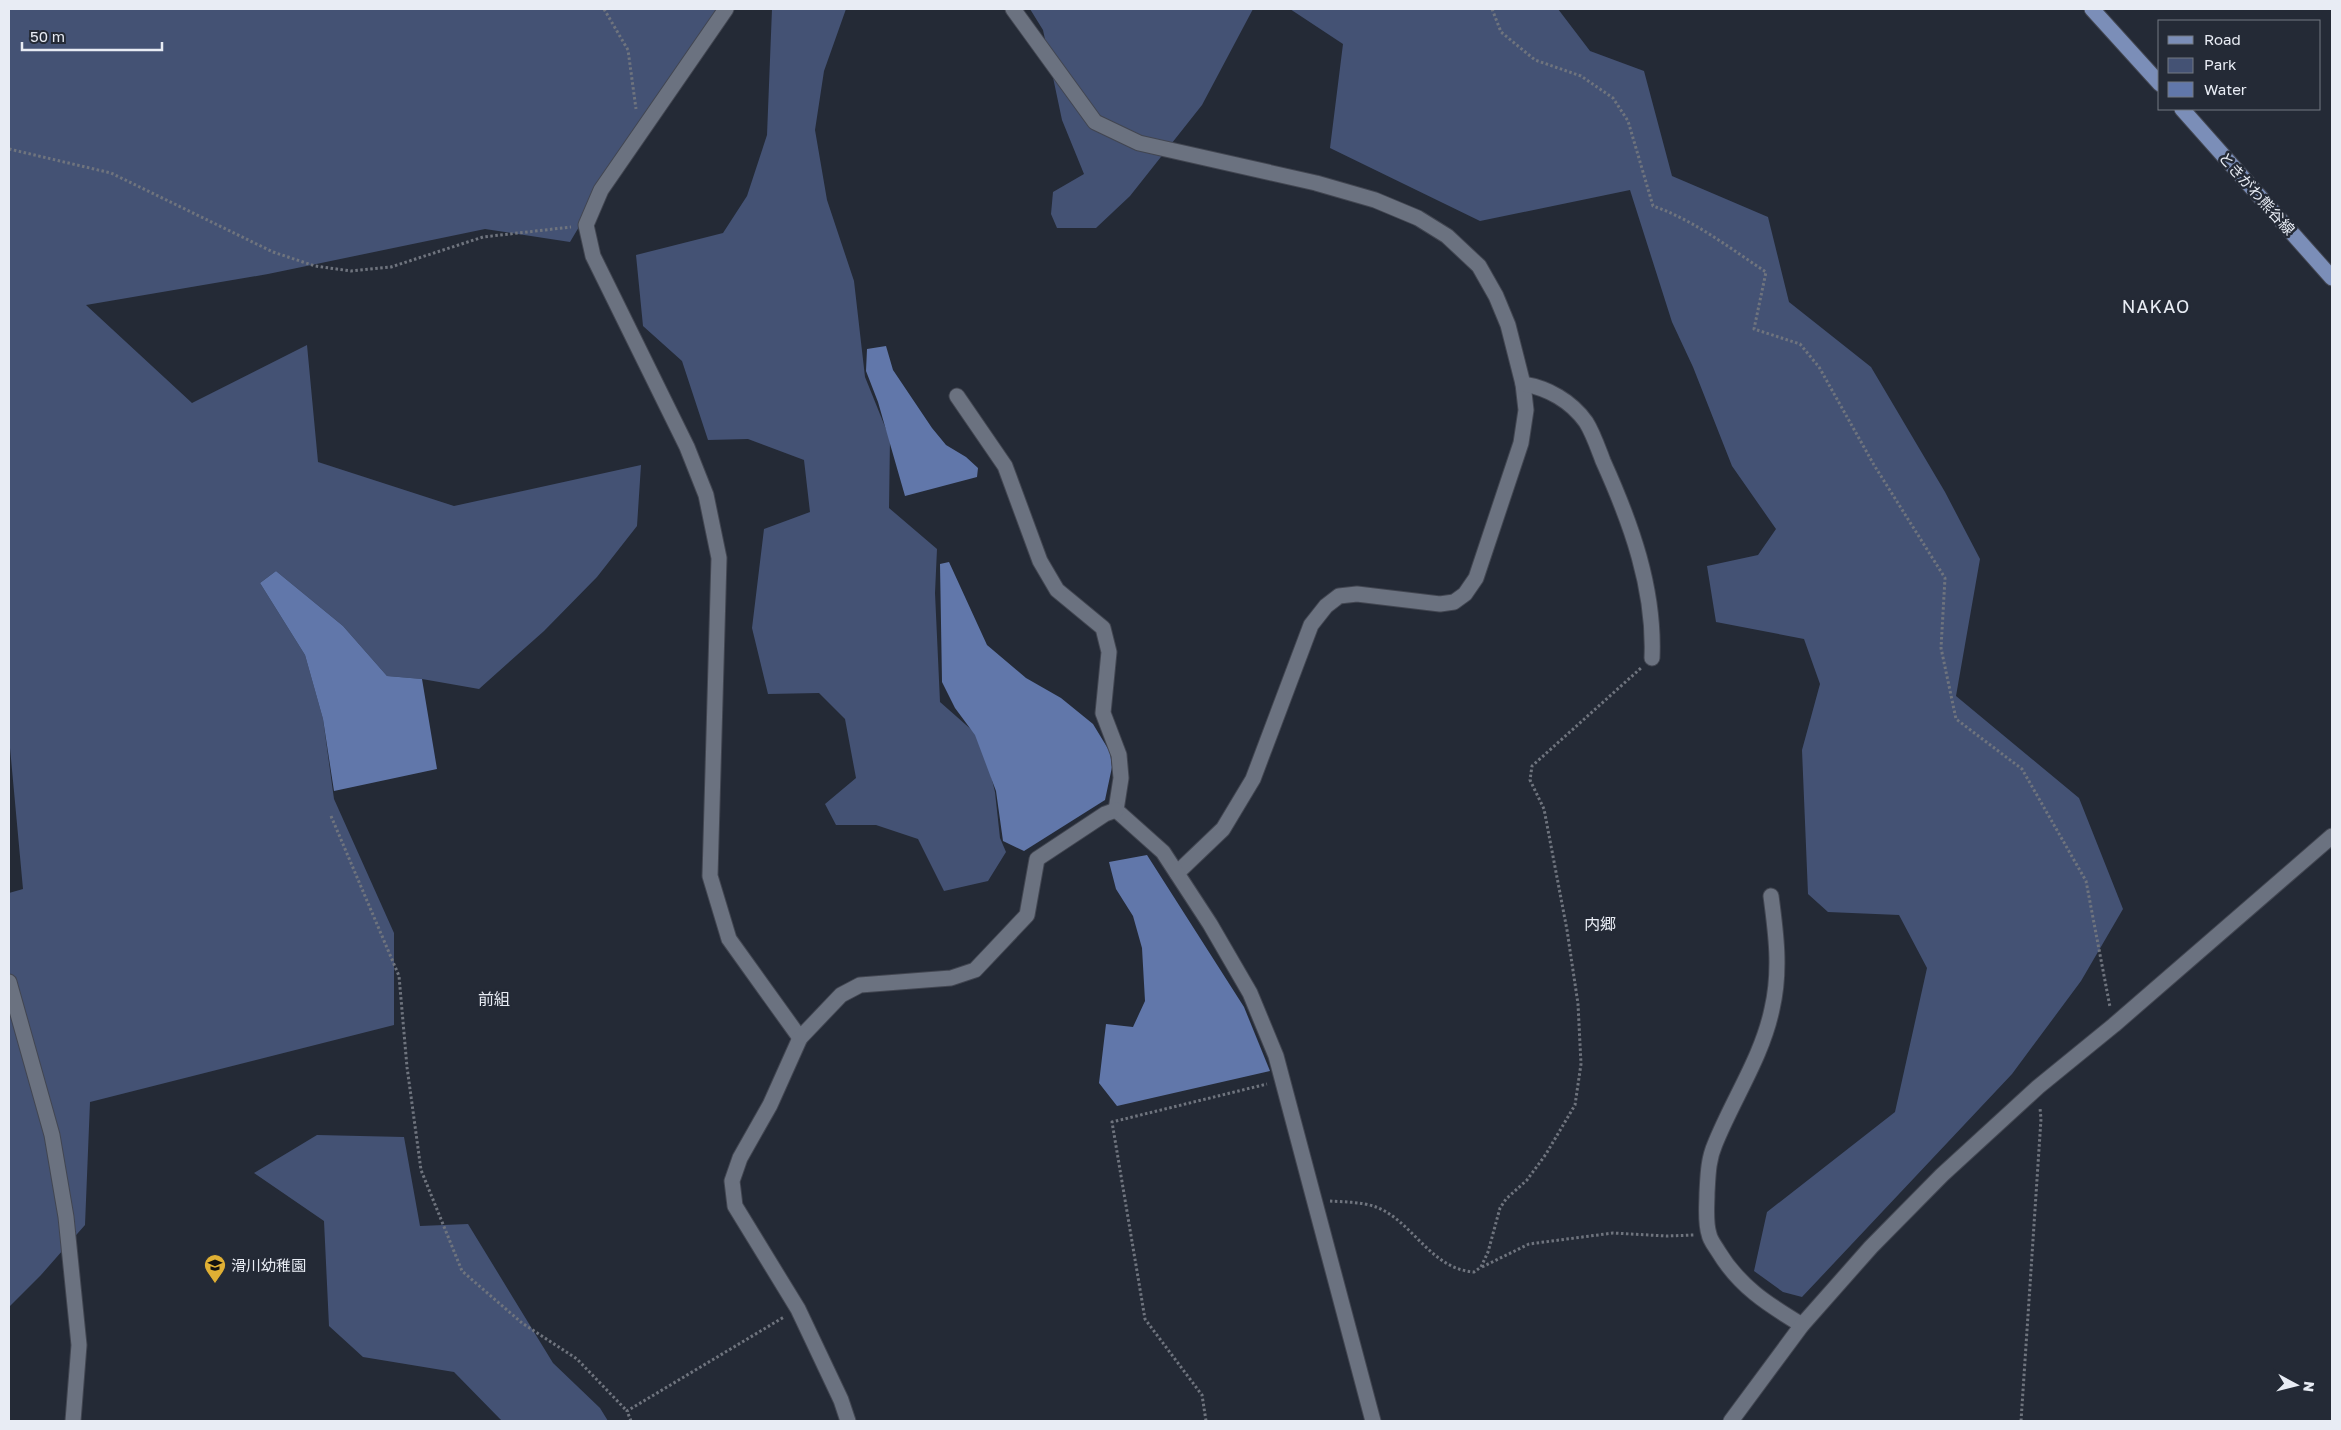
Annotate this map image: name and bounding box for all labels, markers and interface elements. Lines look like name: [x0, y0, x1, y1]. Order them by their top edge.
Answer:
scale bar: [22, 20, 162, 52]
legend: [2158, 20, 2321, 110]
text: 50 m: [30, 27, 65, 45]
text: Road: [2204, 30, 2241, 48]
text: Park: [2204, 55, 2237, 73]
text: Water: [2204, 80, 2247, 98]
street label: ときがわ熊谷線: [2215, 148, 2299, 238]
district label: NAKAO: [2122, 295, 2190, 317]
district label: 内郷: [1584, 914, 1616, 934]
district label: 前組: [478, 989, 510, 1009]
school or university icon: 滑川幼稚園: [203, 1253, 227, 1284]
place label: 滑川幼稚園: [231, 1256, 306, 1274]
north arrow: [2271, 1360, 2321, 1410]
text: N: [2300, 1380, 2318, 1393]

